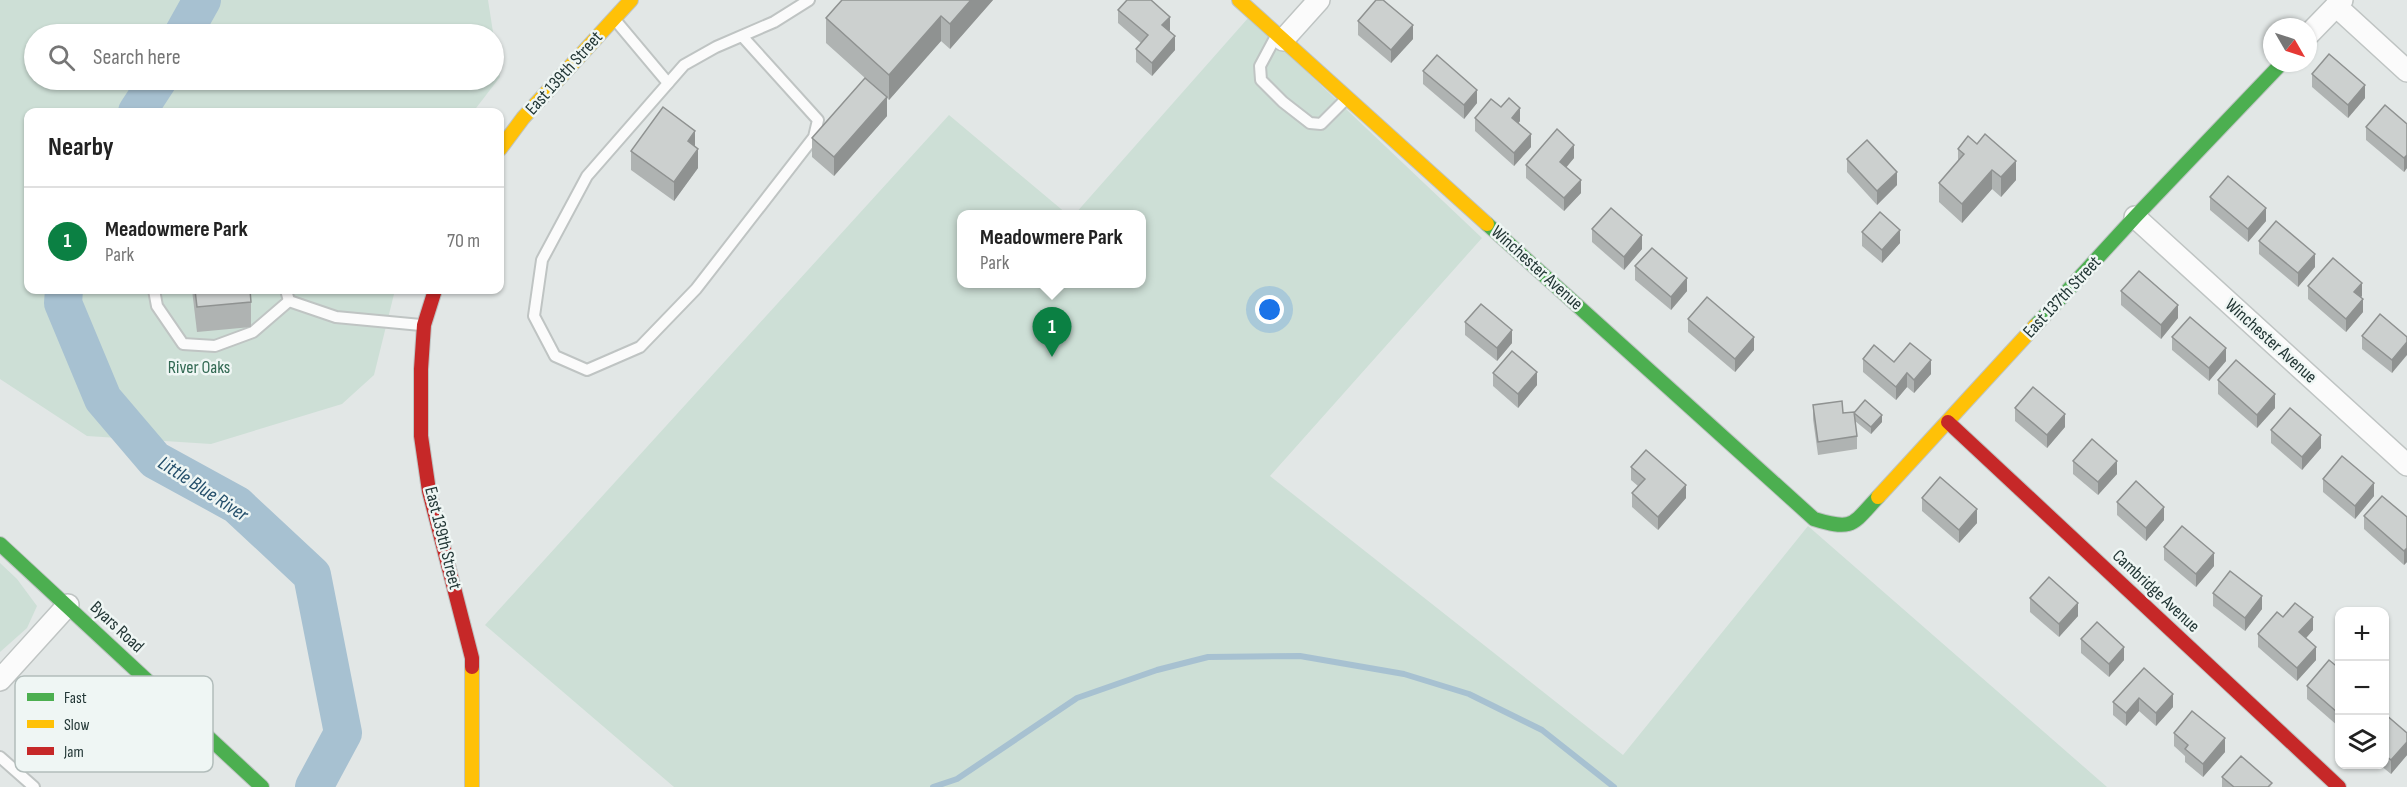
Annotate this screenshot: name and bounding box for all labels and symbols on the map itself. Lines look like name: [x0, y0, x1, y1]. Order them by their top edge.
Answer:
north arrow: [2263, 18, 2317, 72]
street label: East 139th Street: [521, 27, 607, 119]
street label: Winchester Avenue: [1487, 221, 1587, 315]
street label: East 137th Street: [2019, 251, 2106, 342]
street label: Winchester Avenue: [2221, 294, 2321, 388]
your location: [1255, 295, 1284, 324]
pin: 1: [1032, 308, 1072, 357]
park label: River Oaks: [168, 357, 230, 378]
water label: Little Blue River: [154, 451, 254, 528]
street label: East 139th Street: [420, 485, 466, 592]
street label: Cambridge Avenue: [2108, 545, 2204, 637]
street label: Byars Road: [86, 597, 148, 657]
legend: [15, 676, 213, 772]
text: Fast: [64, 689, 87, 708]
text: Slow: [64, 716, 89, 735]
text: Jam: [63, 743, 84, 762]

